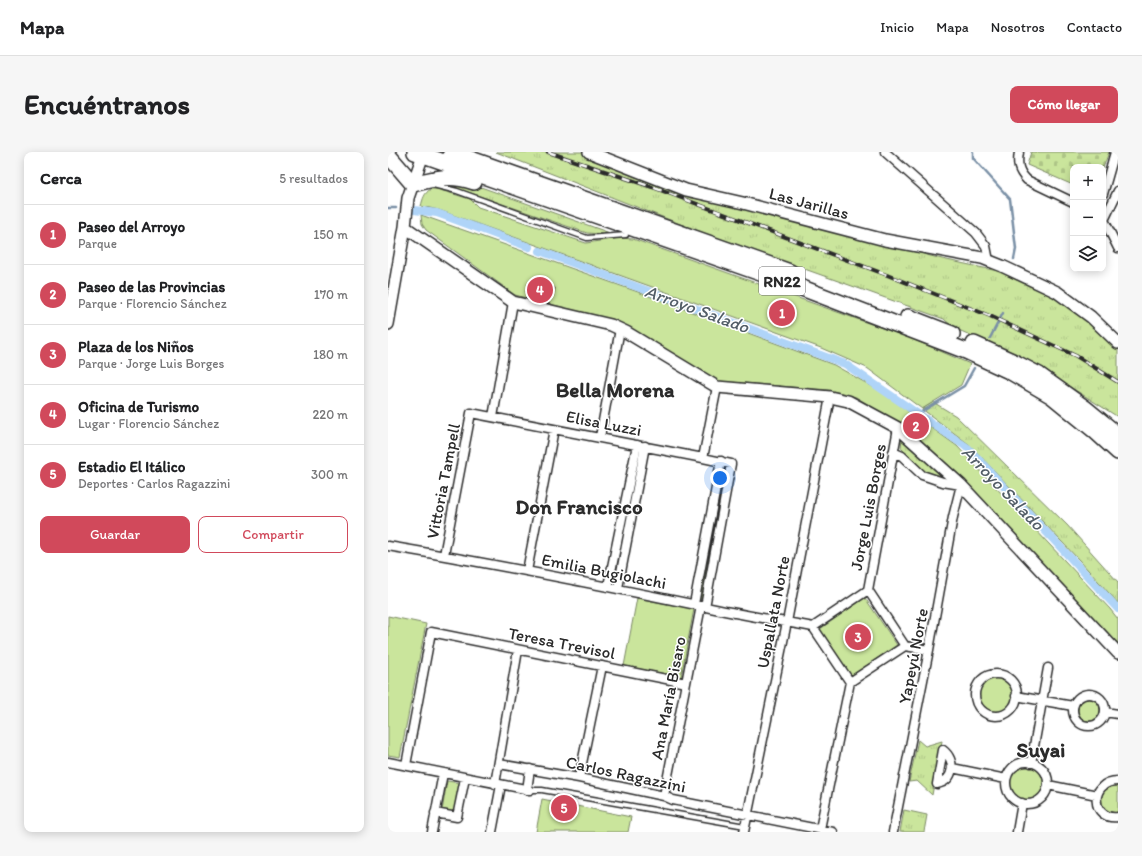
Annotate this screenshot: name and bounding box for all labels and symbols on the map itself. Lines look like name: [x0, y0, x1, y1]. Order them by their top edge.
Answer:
street label: Las Jarillas: [767, 183, 851, 223]
road number: RN22: [759, 267, 805, 295]
pin: 4: [527, 275, 553, 305]
water label: Arroyo Salado: [642, 280, 753, 338]
pin: 1: [769, 298, 795, 328]
district label: Bella Morena: [556, 377, 675, 402]
street label: Elisa Luzzi: [565, 406, 643, 440]
pin: 2: [903, 411, 929, 441]
street label: Vittoria Tampell: [422, 421, 464, 540]
water label: Arroyo Salado: [957, 441, 1049, 535]
street label: Jorge Luis Borges: [846, 442, 890, 572]
your location: [710, 468, 730, 488]
district label: Don Francisco: [515, 494, 643, 519]
street label: Emilia Bugiolachi: [540, 549, 668, 593]
street label: Uspallata Norte: [752, 554, 794, 670]
street label: Yapeyú Norte: [894, 606, 932, 706]
pin: 3: [845, 622, 871, 652]
street label: Teresa Trevisol: [507, 623, 617, 663]
street label: Ana María Bisaro: [646, 635, 690, 761]
district label: Suyai: [1017, 737, 1065, 763]
street label: Carlos Ragazzini: [564, 752, 688, 796]
pin: 5: [551, 793, 577, 823]

